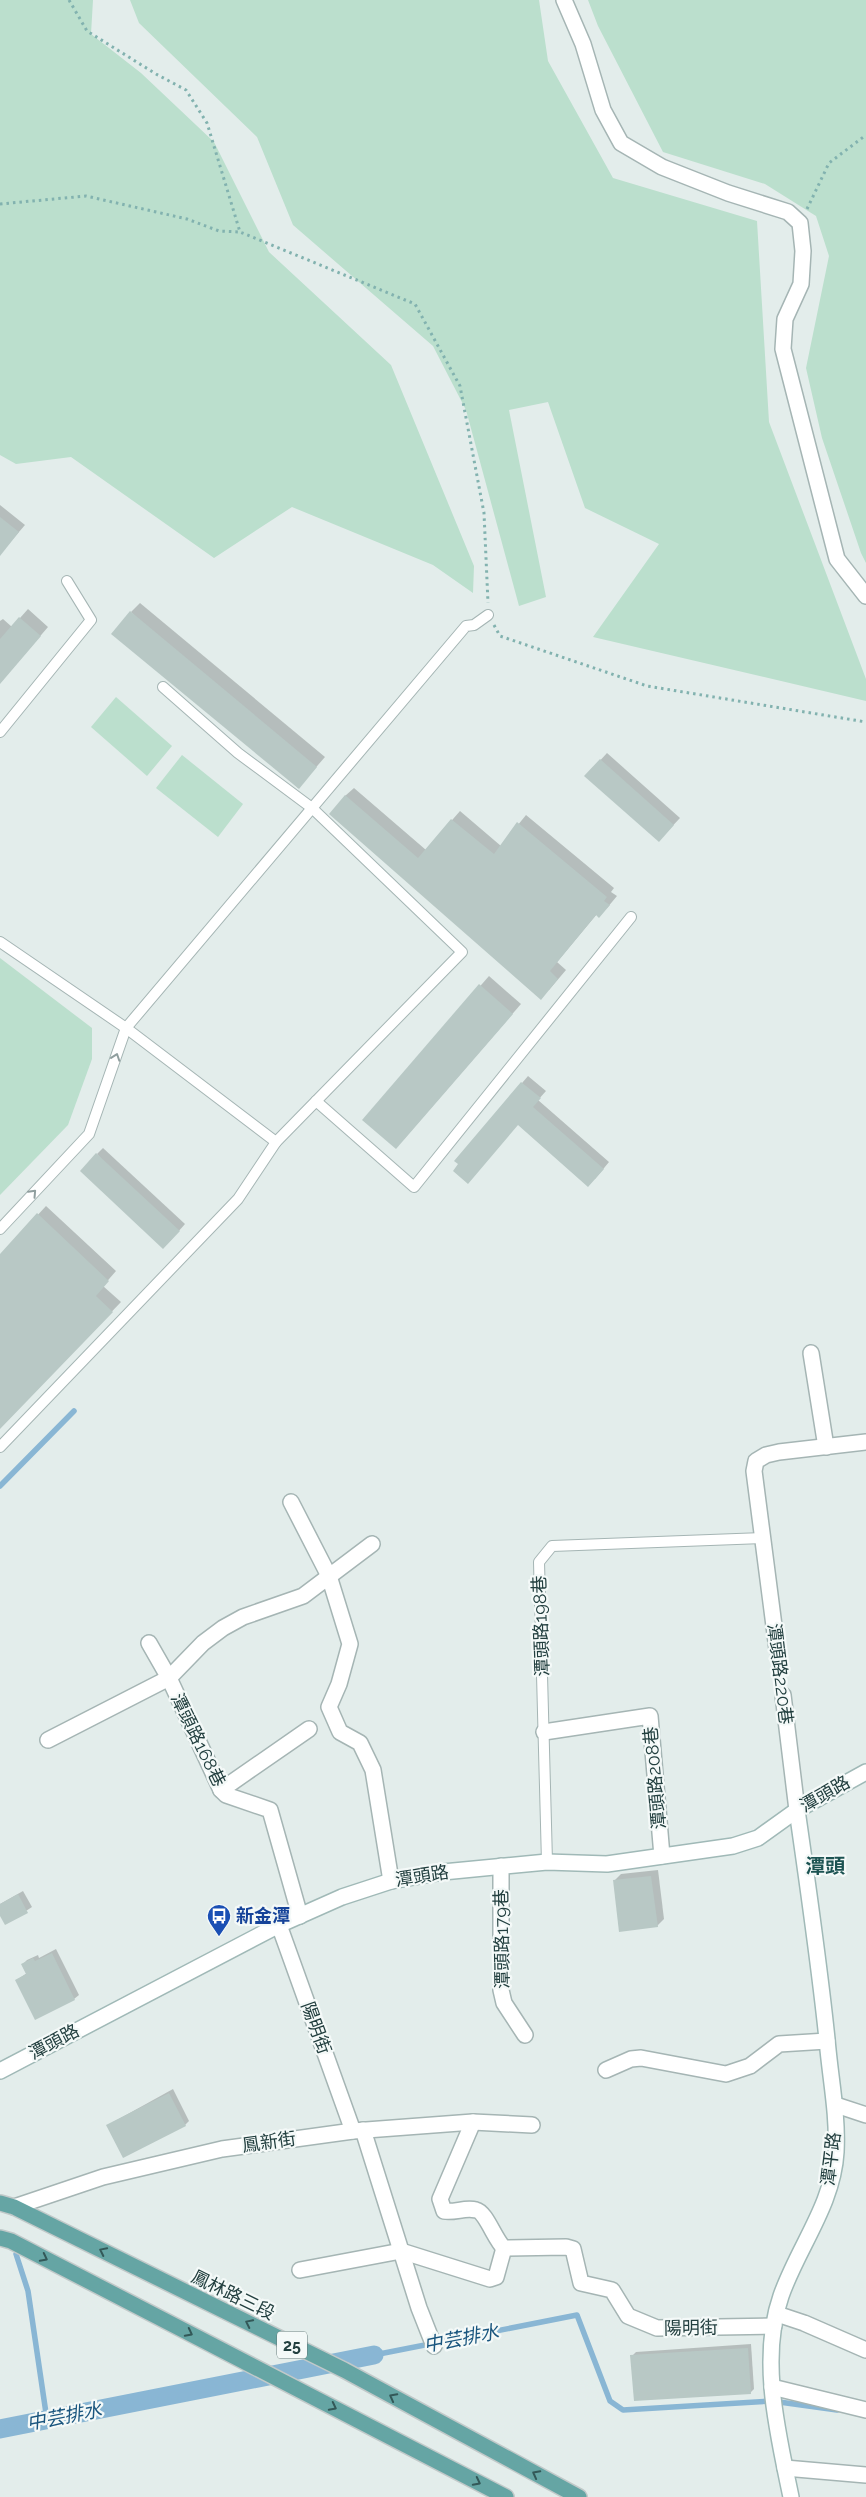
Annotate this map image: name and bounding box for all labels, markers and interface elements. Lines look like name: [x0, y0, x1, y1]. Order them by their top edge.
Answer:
one-way arrow: [110, 1054, 120, 1062]
one-way arrow: [27, 1190, 36, 1199]
street label: 潭頭路198巷: [528, 1575, 553, 1677]
street label: 潭頭路220巷: [764, 1622, 797, 1726]
street label: 潭頭路168巷: [167, 1690, 230, 1790]
street label: 潭頭路208巷: [640, 1726, 669, 1830]
street label: 潭頭路: [796, 1771, 853, 1816]
district label: 潭頭: [805, 1854, 845, 1878]
street label: 潭頭路: [394, 1861, 450, 1890]
street label: 潭頭路179巷: [490, 1889, 513, 1989]
bus stop icon: 新金潭: [206, 1903, 232, 1937]
place label: 新金潭: [236, 1905, 290, 1926]
street label: 陽明街: [297, 1999, 336, 2057]
street label: 潭頭路: [25, 2020, 83, 2064]
street label: 鳳新街: [241, 2127, 297, 2156]
street label: 潭平路: [817, 2131, 844, 2187]
one-way arrow: [99, 2247, 108, 2257]
one-way arrow: [39, 2252, 48, 2262]
street label: 鳳林路三段: [188, 2265, 278, 2324]
street label: 陽明街: [664, 2317, 718, 2338]
one-way arrow: [245, 2319, 254, 2329]
water label: 中芸排水: [422, 2320, 501, 2356]
one-way arrow: [183, 2327, 192, 2337]
road number: 25: [277, 2332, 307, 2358]
one-way arrow: [390, 2393, 399, 2403]
water label: 中芸排水: [25, 2398, 104, 2434]
one-way arrow: [328, 2401, 337, 2411]
one-way arrow: [533, 2470, 542, 2480]
one-way arrow: [472, 2476, 481, 2486]

